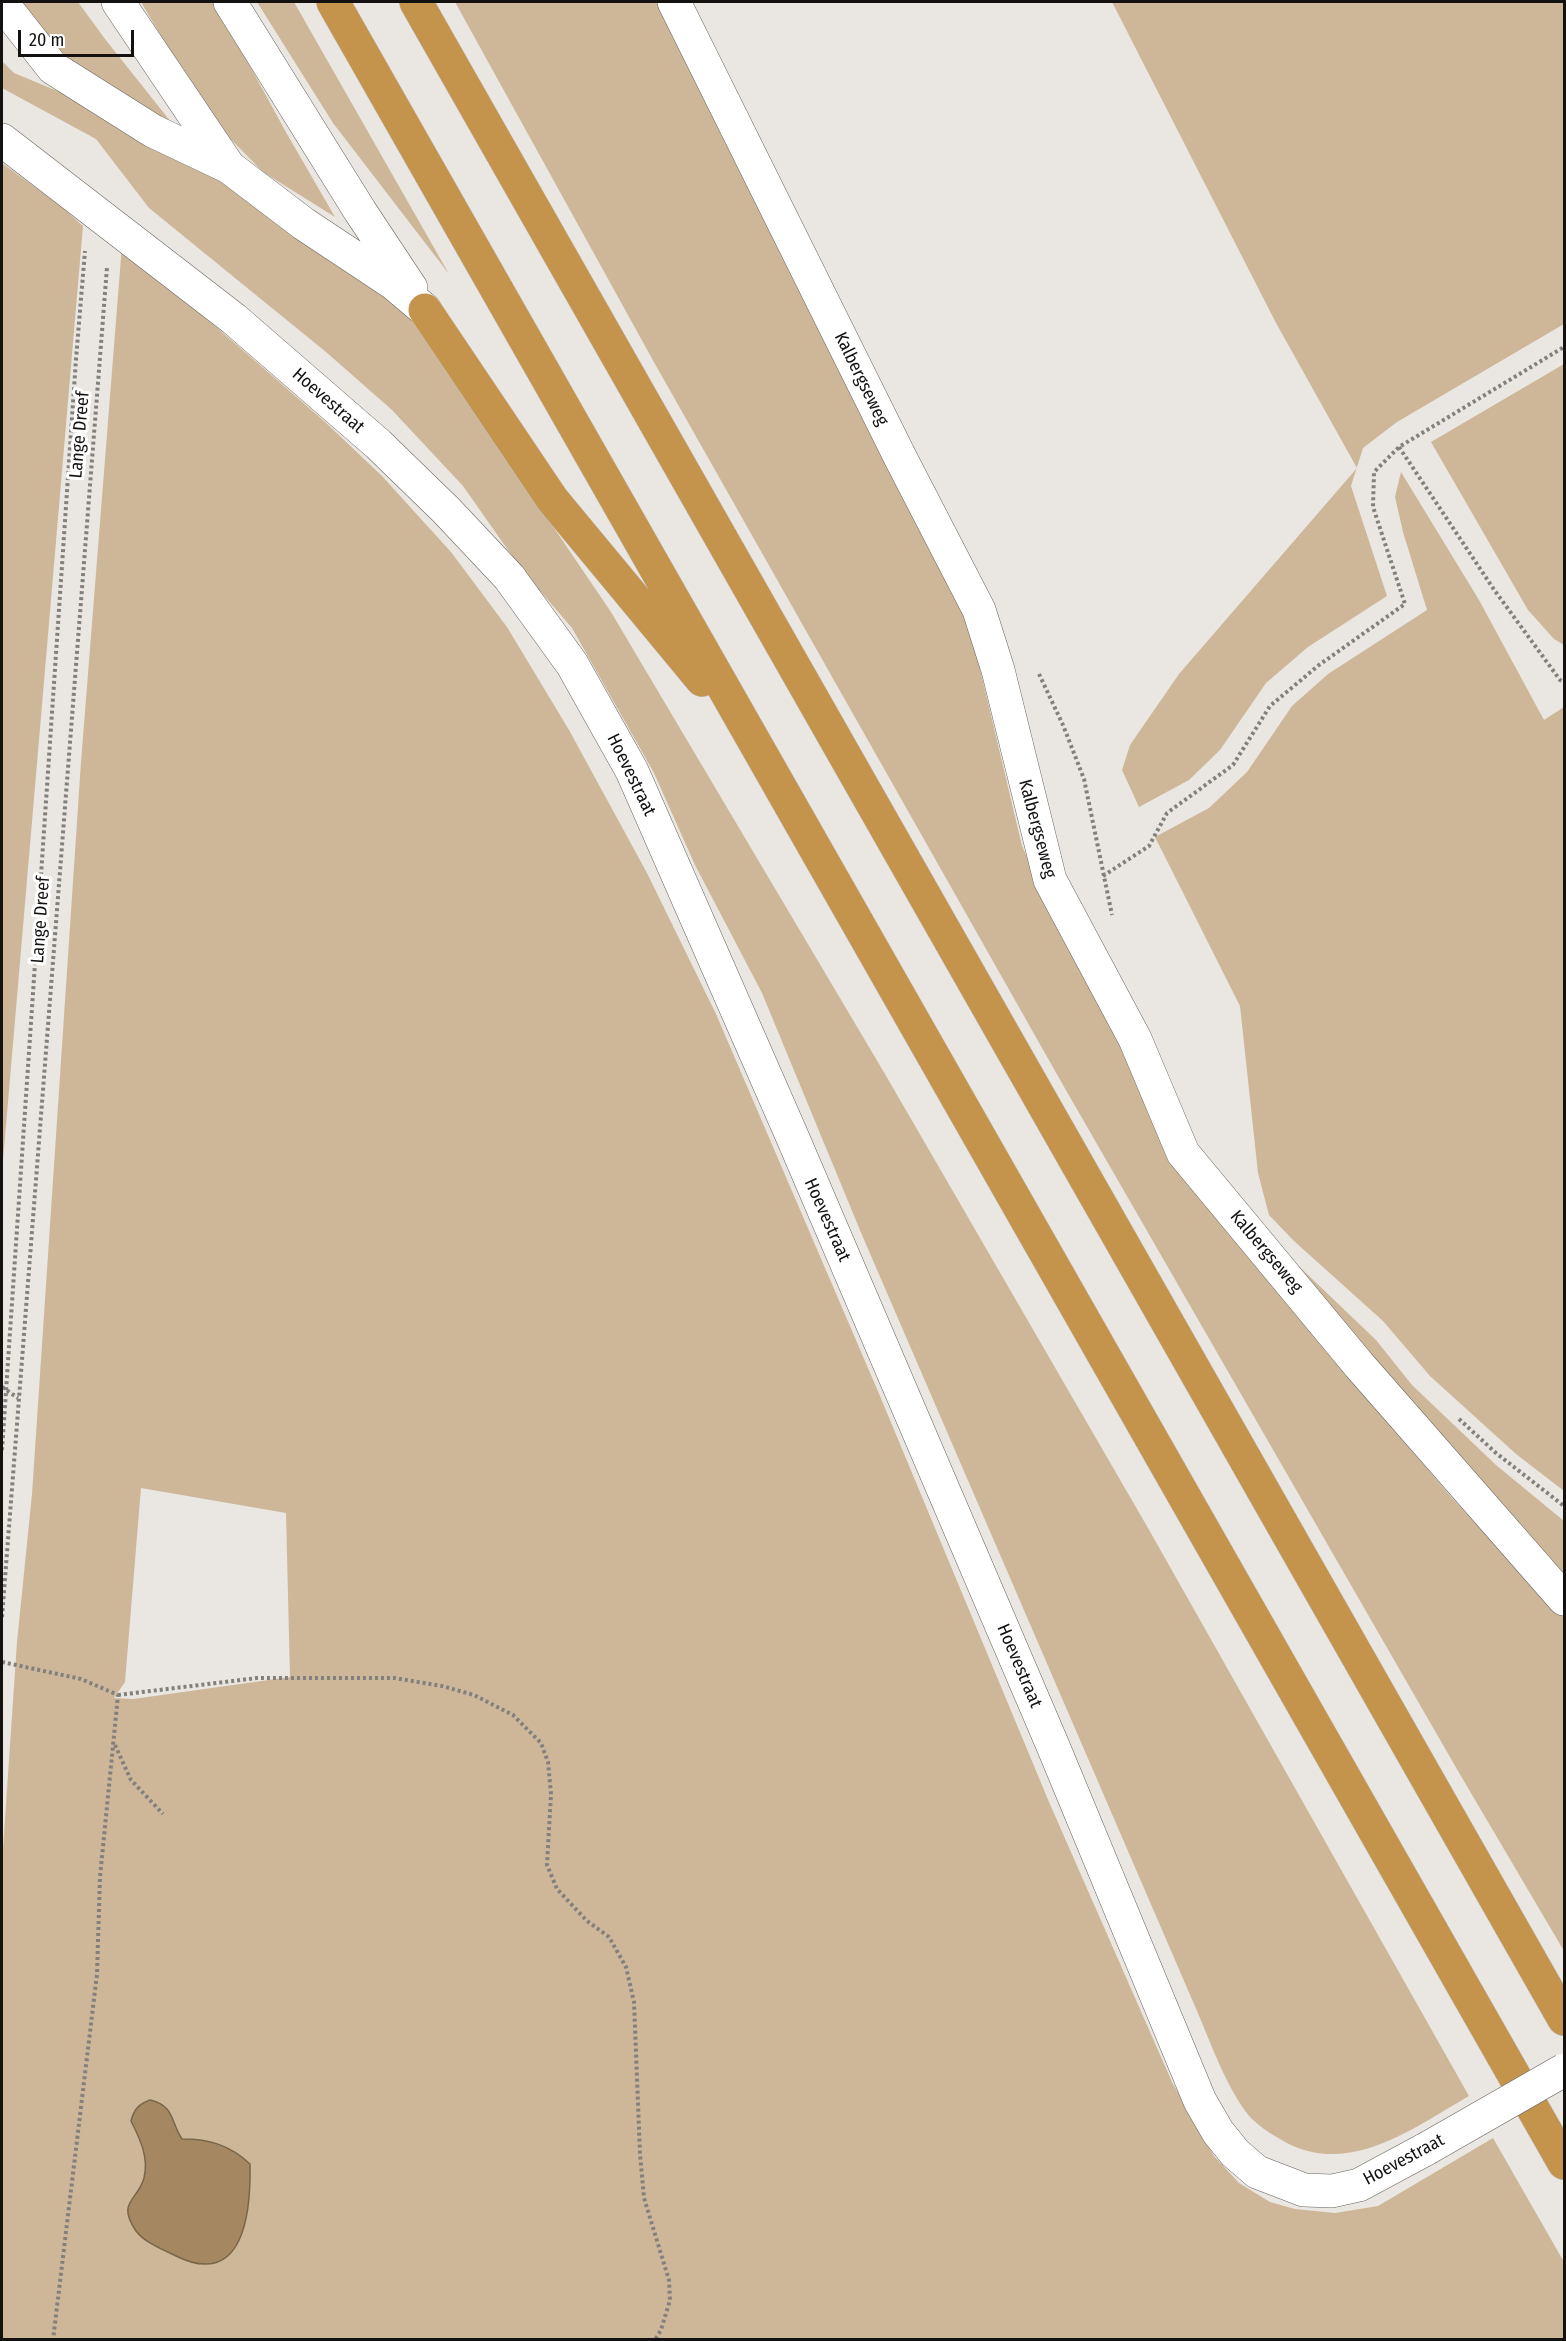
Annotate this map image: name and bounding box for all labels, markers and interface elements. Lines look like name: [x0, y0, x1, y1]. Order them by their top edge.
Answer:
scale bar: [21, 18, 136, 56]
text: 20 m: [29, 29, 64, 51]
street label: Kalbergseweg: [829, 329, 893, 429]
street label: Hoevestraat: [287, 364, 369, 438]
street label: Lange Dreef: [65, 391, 95, 479]
street label: Hoevestraat: [602, 730, 660, 820]
street label: Kalbergseweg: [1013, 777, 1061, 881]
street label: Lange Dreef: [27, 876, 55, 964]
street label: Hoevestraat: [799, 1175, 855, 1265]
street label: Kalbergseweg: [1225, 1206, 1307, 1298]
street label: Hoevestraat: [992, 1621, 1046, 1711]
street label: Hoevestraat: [1360, 2130, 1448, 2190]

